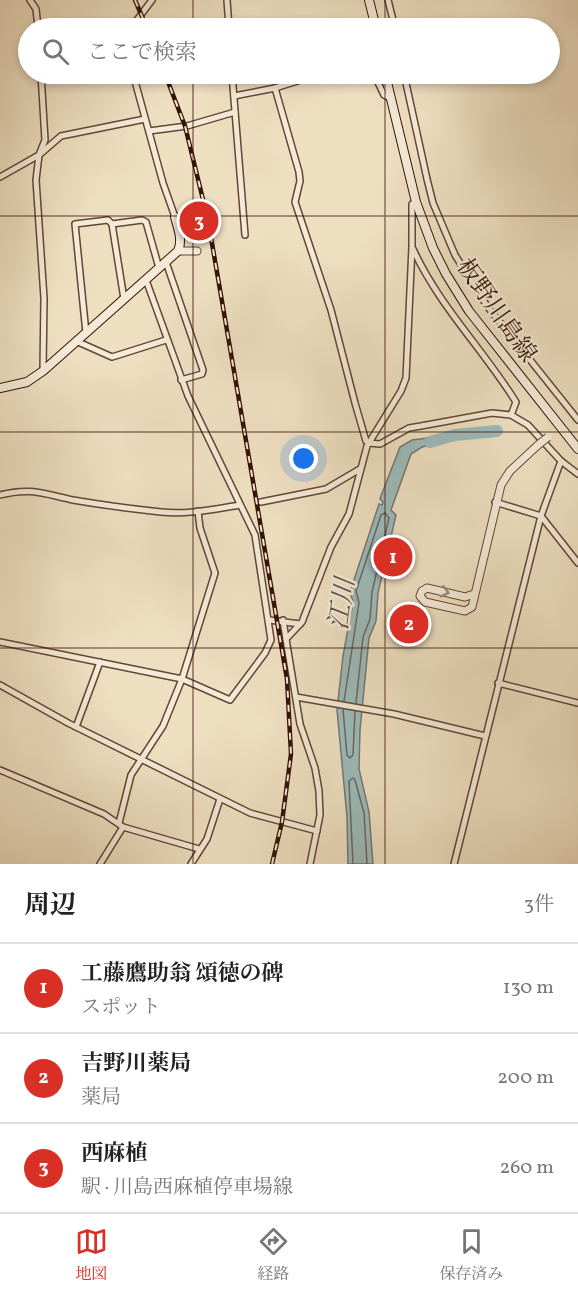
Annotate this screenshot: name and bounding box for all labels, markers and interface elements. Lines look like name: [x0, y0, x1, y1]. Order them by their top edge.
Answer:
search box: [18, 18, 560, 84]
icon: search: [39, 35, 72, 68]
text: ここで検索: [87, 38, 197, 69]
pin: 3: [180, 198, 218, 244]
street label: 板野川島線: [447, 252, 544, 370]
your location: [289, 444, 318, 473]
pin: 1: [374, 534, 412, 580]
water label: 江川: [322, 573, 365, 633]
one-way arrow: [440, 585, 450, 598]
pin: 2: [390, 602, 428, 646]
text: 周辺: [24, 888, 76, 924]
text: 3件: [524, 891, 554, 919]
text: 工藤鷹助翁 頌徳の碑: [81, 959, 283, 990]
text: 1: [39, 974, 48, 1002]
text: 130 m: [503, 974, 554, 1002]
text: スポット: [81, 994, 161, 1022]
text: 吉野川薬局: [81, 1049, 191, 1080]
text: 2: [38, 1064, 49, 1092]
text: 200 m: [497, 1064, 554, 1092]
text: 薬局: [81, 1084, 121, 1112]
text: 西麻植: [81, 1139, 147, 1170]
text: 3: [38, 1154, 49, 1182]
text: 260 m: [499, 1154, 554, 1182]
text: 駅 · 川島西麻植停車場線: [81, 1174, 293, 1202]
tab: 地図: [75, 1225, 108, 1286]
tab: 経路: [257, 1225, 290, 1286]
tab: 保存済み: [439, 1225, 503, 1286]

